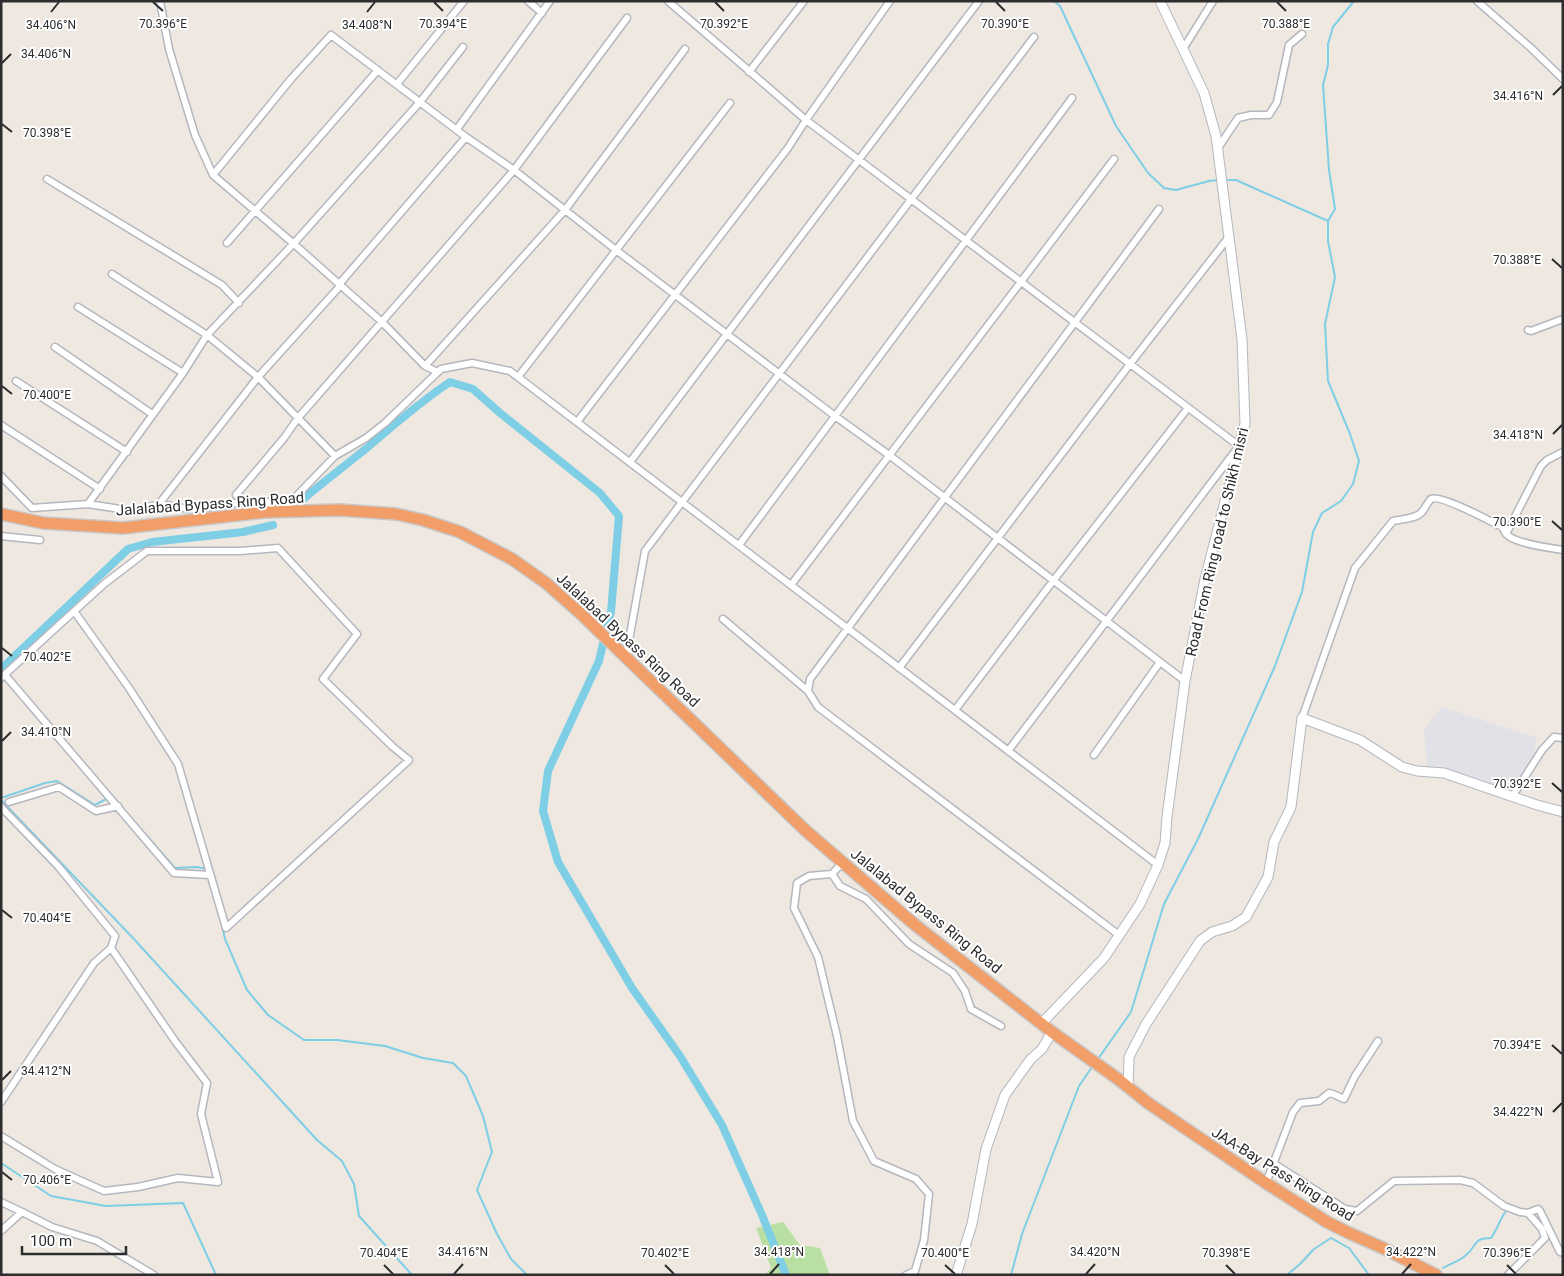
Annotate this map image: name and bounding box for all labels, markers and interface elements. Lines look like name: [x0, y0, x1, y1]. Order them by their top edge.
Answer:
text: 70.396°E: [139, 17, 187, 31]
text: 70.394°E: [419, 17, 467, 31]
text: 70.392°E: [700, 17, 748, 31]
text: 70.390°E: [981, 17, 1029, 31]
text: 70.388°E: [1262, 17, 1310, 31]
text: 34.406°N: [26, 18, 76, 32]
text: 34.408°N: [342, 18, 392, 32]
text: 34.406°N: [21, 47, 71, 61]
text: 34.416°N: [1493, 89, 1543, 103]
text: 70.398°E: [23, 126, 71, 140]
text: 70.388°E: [1493, 253, 1541, 267]
text: 70.400°E: [23, 388, 71, 402]
street label: Road From Ring road to Shikh misri: [1182, 426, 1252, 658]
text: 34.418°N: [1493, 428, 1543, 442]
street label: Jalalabad Bypass Ring Road: [115, 488, 305, 520]
text: 70.390°E: [1493, 515, 1541, 529]
street label: Jalalabad Bypass Ring Road: [553, 569, 703, 711]
text: 70.402°E: [23, 650, 71, 664]
text: 34.410°N: [21, 725, 71, 739]
text: 70.392°E: [1493, 777, 1541, 791]
street label: Jalalabad Bypass Ring Road: [847, 845, 1005, 977]
text: 70.404°E: [23, 911, 71, 925]
text: 70.394°E: [1493, 1038, 1541, 1052]
text: 34.412°N: [21, 1064, 71, 1078]
text: 34.422°N: [1493, 1105, 1543, 1119]
street label: JAA-Bay Pass Ring Road: [1208, 1123, 1358, 1225]
text: 70.406°E: [23, 1173, 71, 1187]
scale bar: [22, 1224, 126, 1256]
text: 100 m: [30, 1232, 72, 1250]
text: 34.416°N: [438, 1245, 488, 1259]
text: 34.418°N: [754, 1245, 804, 1259]
text: 34.420°N: [1070, 1245, 1120, 1259]
text: 34.422°N: [1386, 1245, 1436, 1259]
text: 70.404°E: [360, 1246, 408, 1260]
text: 70.402°E: [641, 1246, 689, 1260]
text: 70.400°E: [921, 1246, 969, 1260]
text: 70.398°E: [1202, 1246, 1250, 1260]
text: 70.396°E: [1483, 1246, 1531, 1260]

